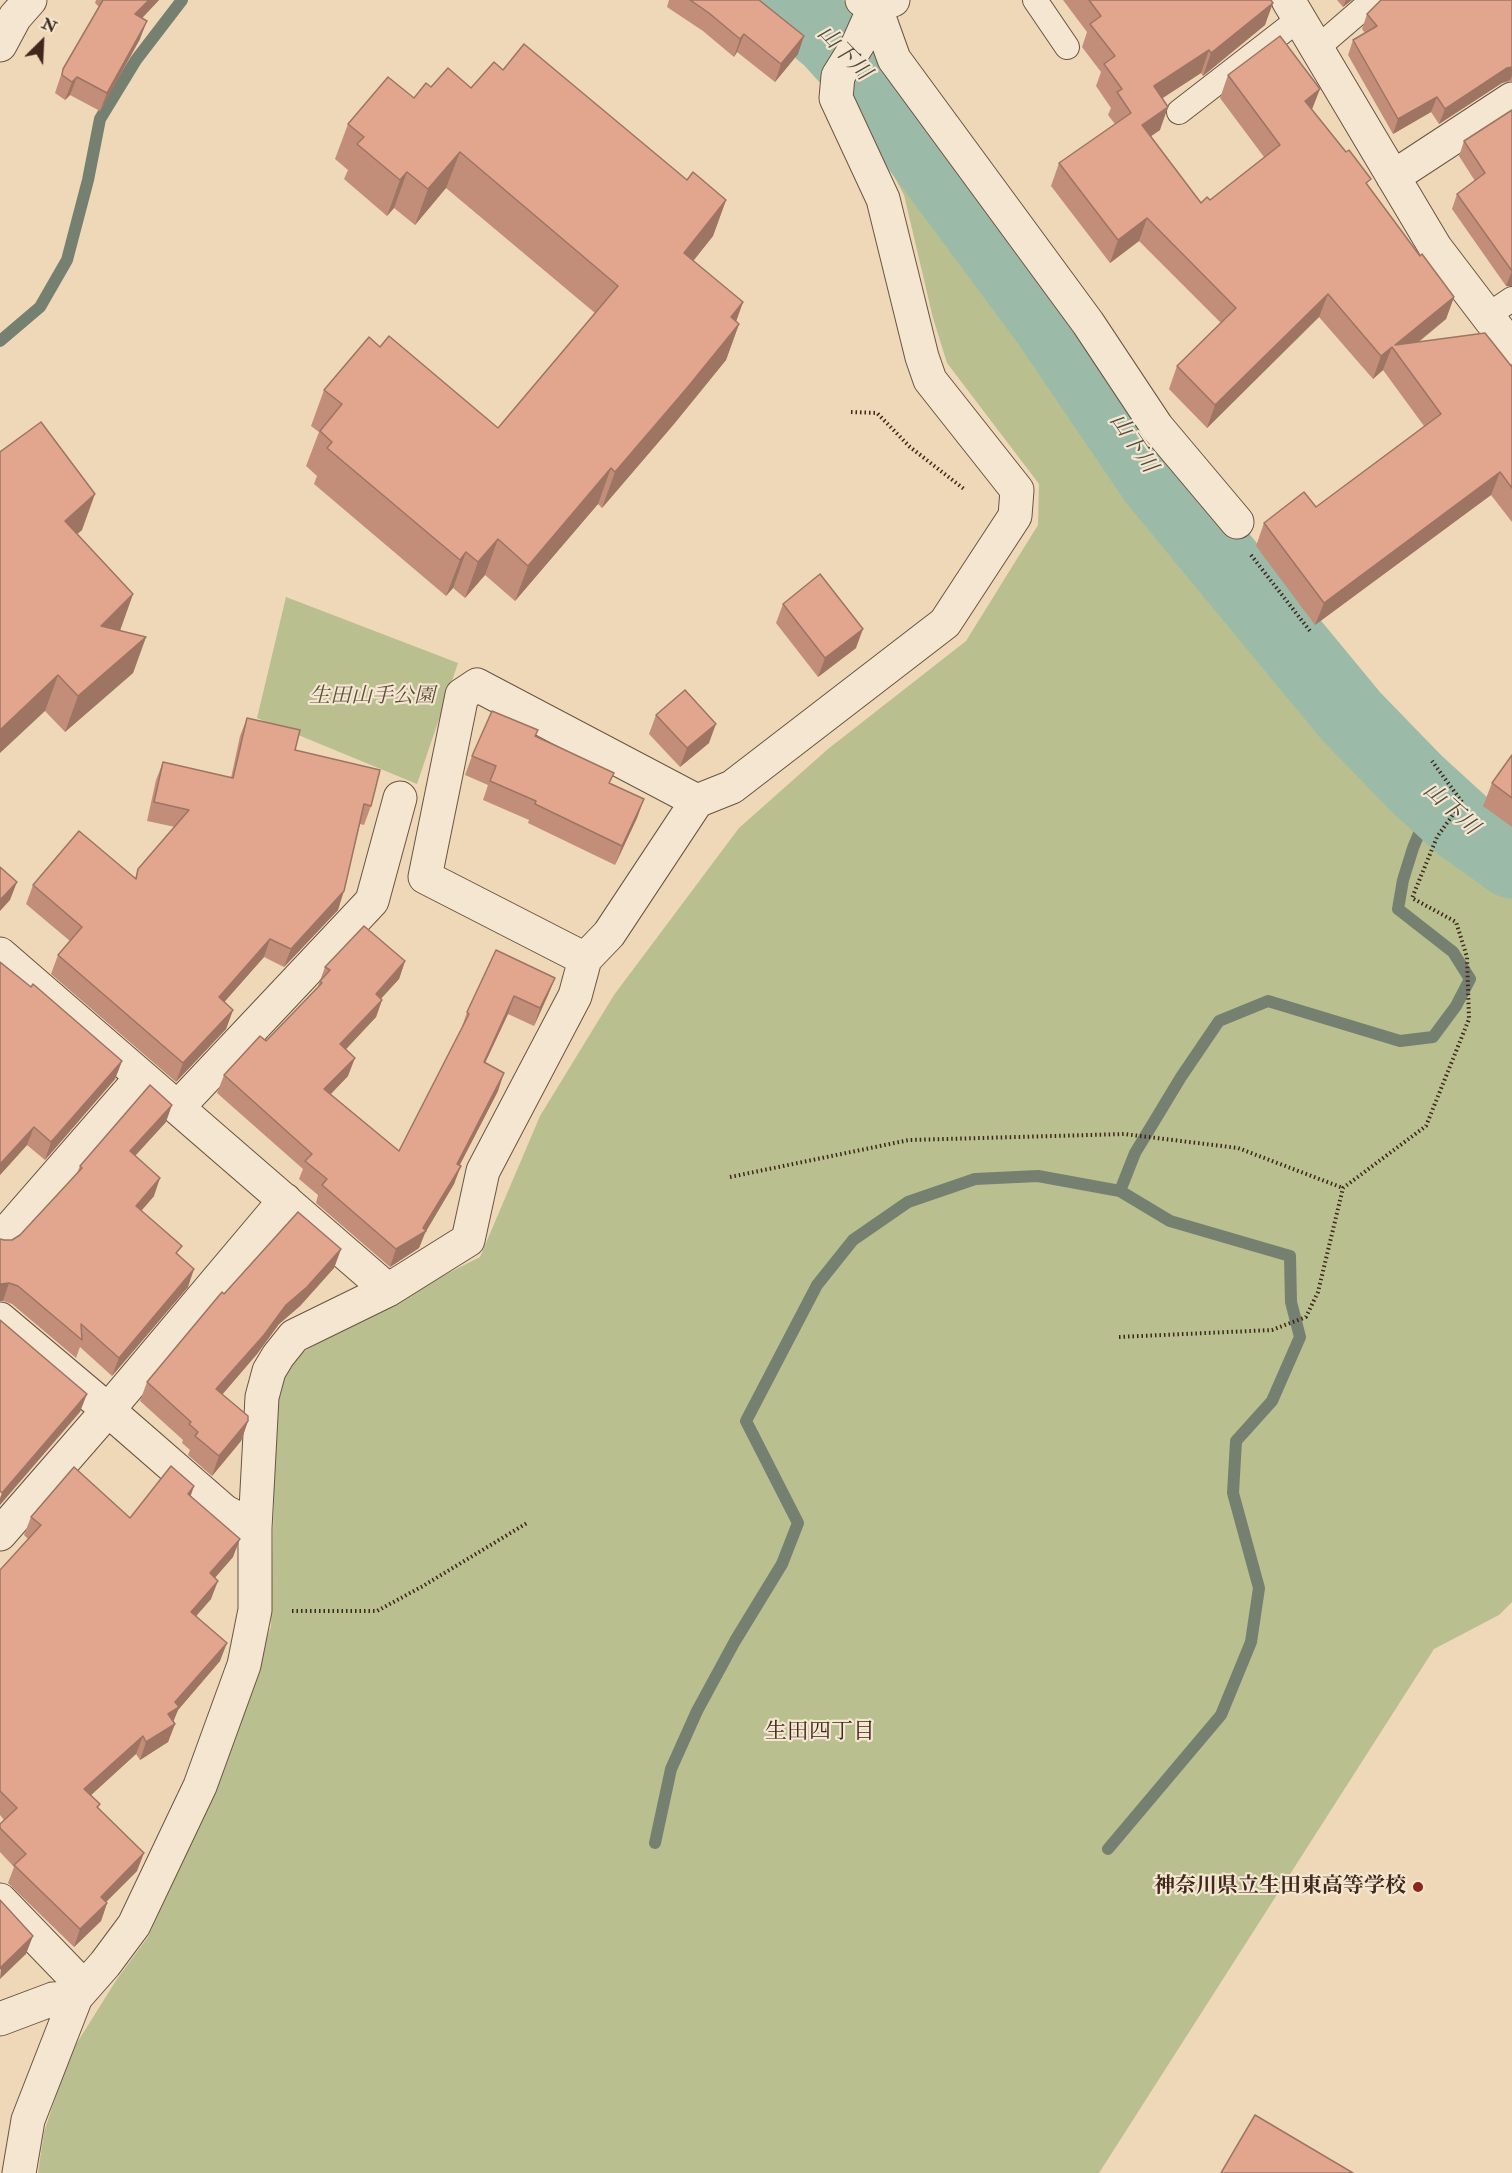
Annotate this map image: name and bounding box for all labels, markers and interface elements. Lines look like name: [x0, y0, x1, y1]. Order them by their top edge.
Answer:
north arrow: [12, 12, 72, 72]
text: N: [39, 14, 60, 38]
water label: 山下川: [811, 21, 875, 87]
water label: 山下川: [1103, 409, 1161, 479]
park label: 生田山手公園: [309, 684, 435, 710]
water label: 山下川: [1417, 778, 1483, 842]
district label: 生田四丁目: [765, 1720, 875, 1746]
place label: 神奈川県立生田東高等学校: [1154, 1874, 1406, 1900]
marker: 神奈川県立生田東高等学校: [1411, 1880, 1425, 1894]

